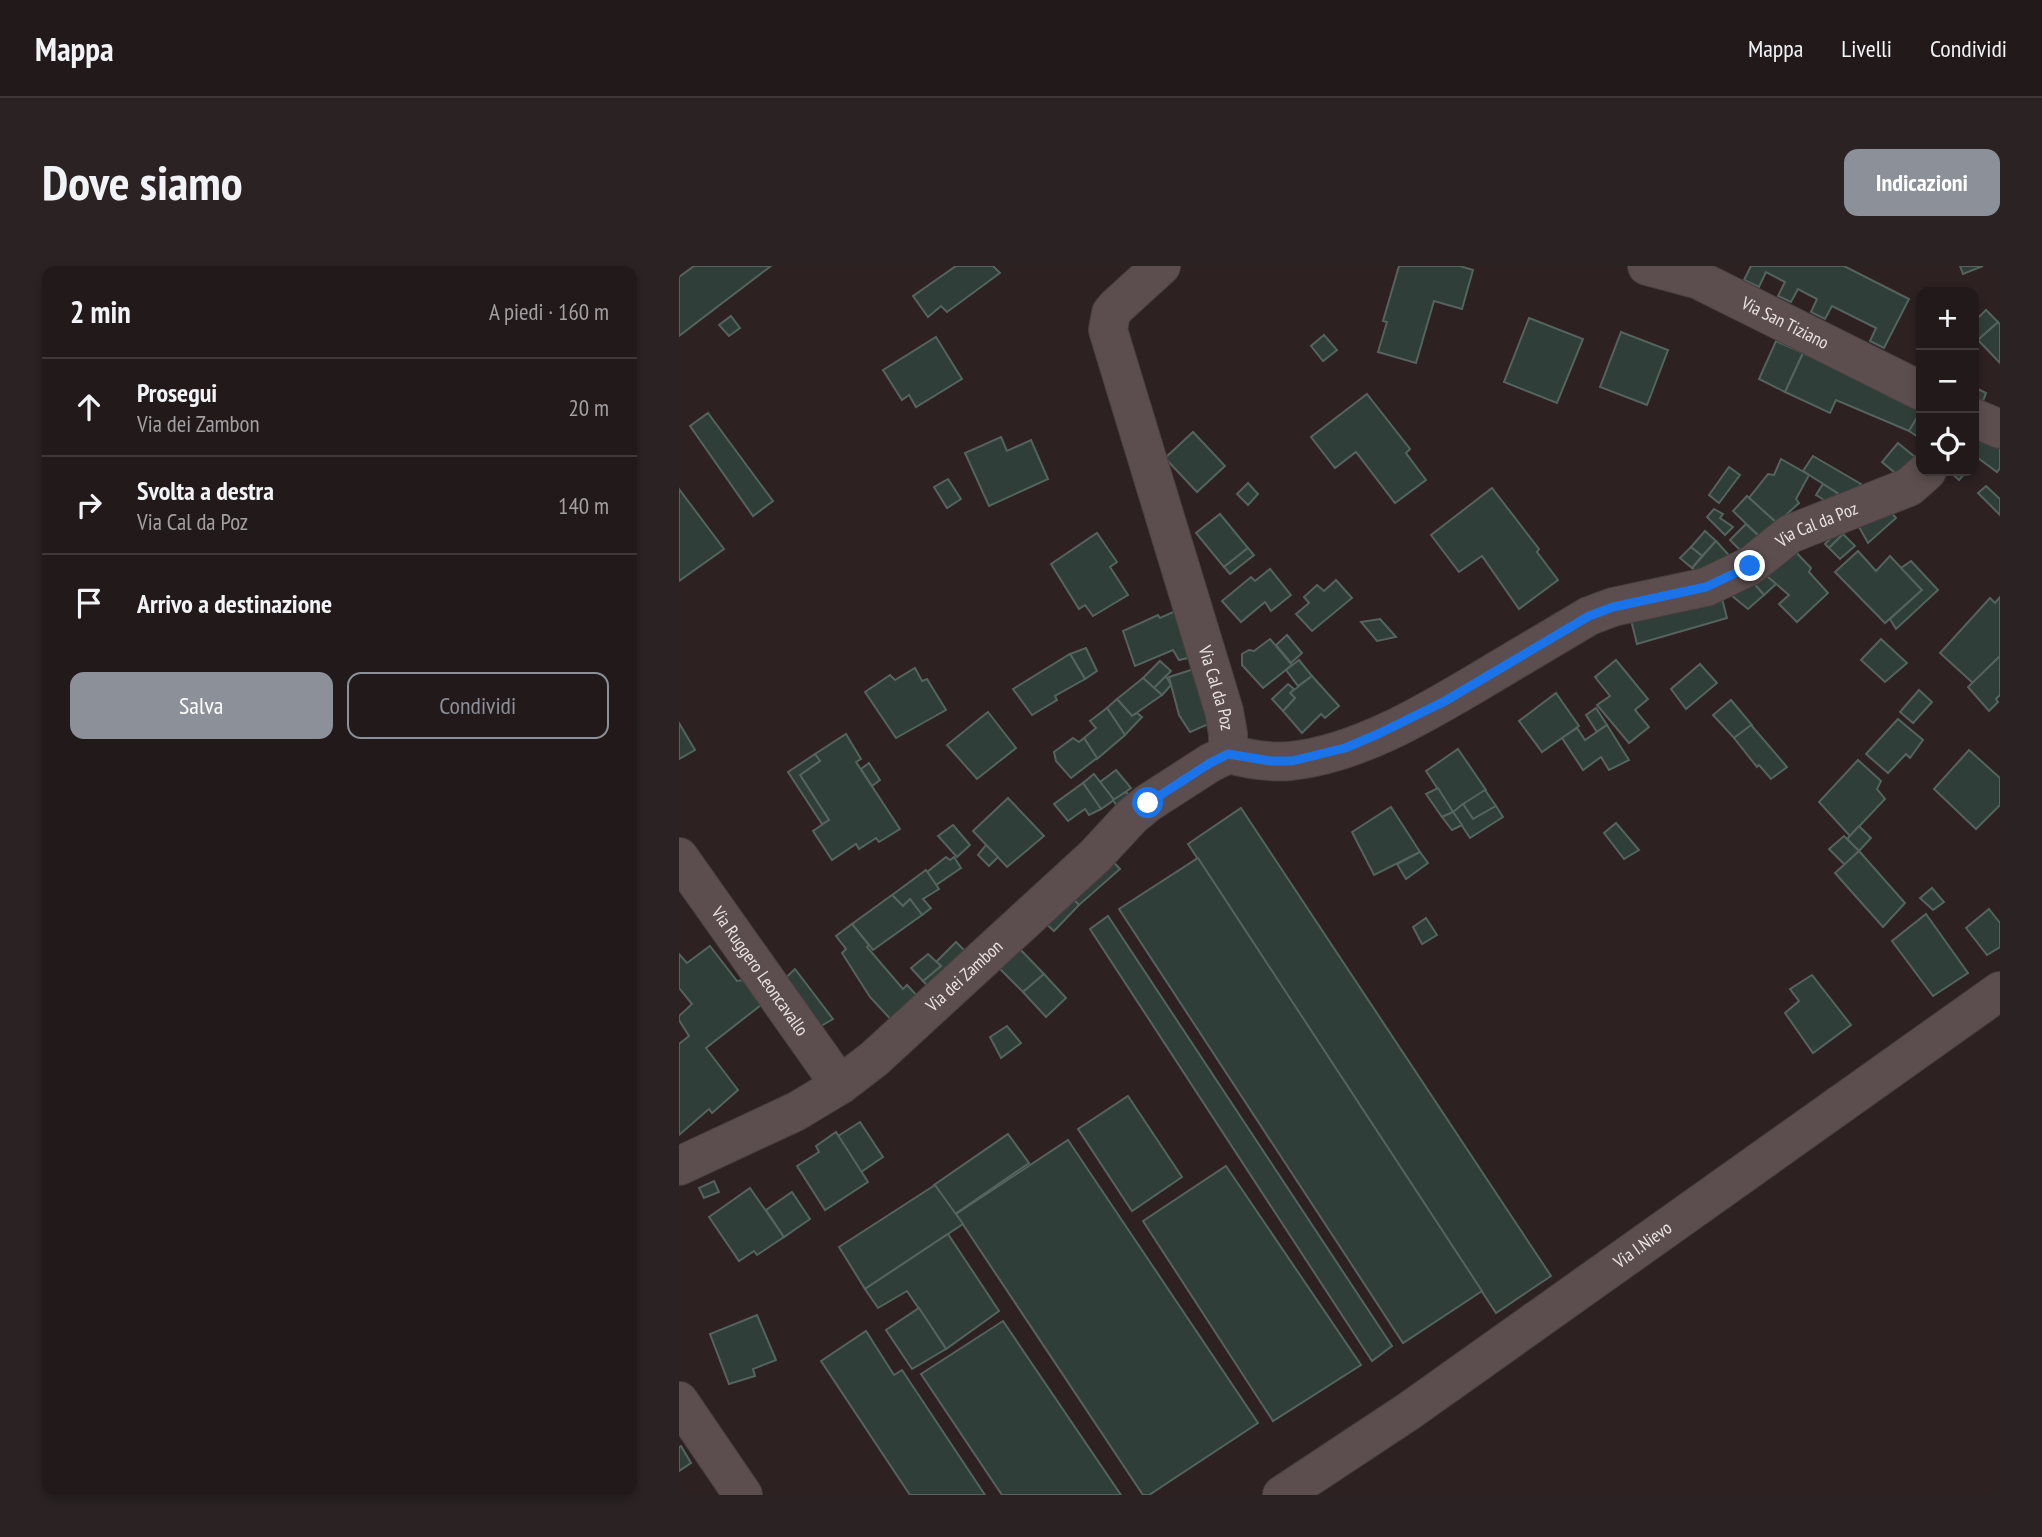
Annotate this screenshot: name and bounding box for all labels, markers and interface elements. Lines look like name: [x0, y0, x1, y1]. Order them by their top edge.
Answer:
text: Mappa: [35, 27, 114, 70]
text: Mappa: [1748, 33, 1803, 64]
text: Livelli: [1841, 33, 1892, 64]
text: Condividi: [1930, 33, 2007, 64]
button: Indicazioni: [1844, 149, 2000, 216]
text: Dove siamo: [42, 150, 243, 214]
map controls: [1916, 287, 1979, 476]
button: +: [1916, 287, 1979, 350]
street label: Via San Tiziano: [1737, 291, 1833, 354]
text: 2 min: [70, 292, 131, 331]
text: A piedi · 160 m: [489, 297, 609, 326]
button: −: [1916, 350, 1979, 413]
text: Prosegui: [137, 376, 217, 409]
icon: ahead: [70, 388, 108, 426]
text: 20 m: [568, 393, 609, 422]
text: Via dei Zambon: [137, 409, 260, 438]
button: locate: [1916, 413, 1979, 476]
text: Svolta a destra: [137, 474, 274, 507]
icon: right: [70, 486, 108, 524]
text: 140 m: [558, 491, 609, 520]
street label: Via Cal da Poz: [1770, 496, 1861, 553]
text: Via Cal da Poz: [137, 507, 248, 536]
route end: [1734, 550, 1765, 581]
icon: arrive: [70, 584, 108, 622]
text: Arrivo a destinazione: [137, 587, 332, 620]
street label: Via Cal da Poz: [1193, 642, 1239, 732]
button: Salva: [70, 672, 333, 739]
button: Condividi: [347, 672, 609, 739]
route start: [1132, 787, 1163, 818]
street label: Via Ruggero Leoncavallo: [706, 901, 814, 1040]
street label: Via dei Zambon: [920, 935, 1007, 1017]
street label: Via I.Nievo: [1608, 1216, 1676, 1274]

